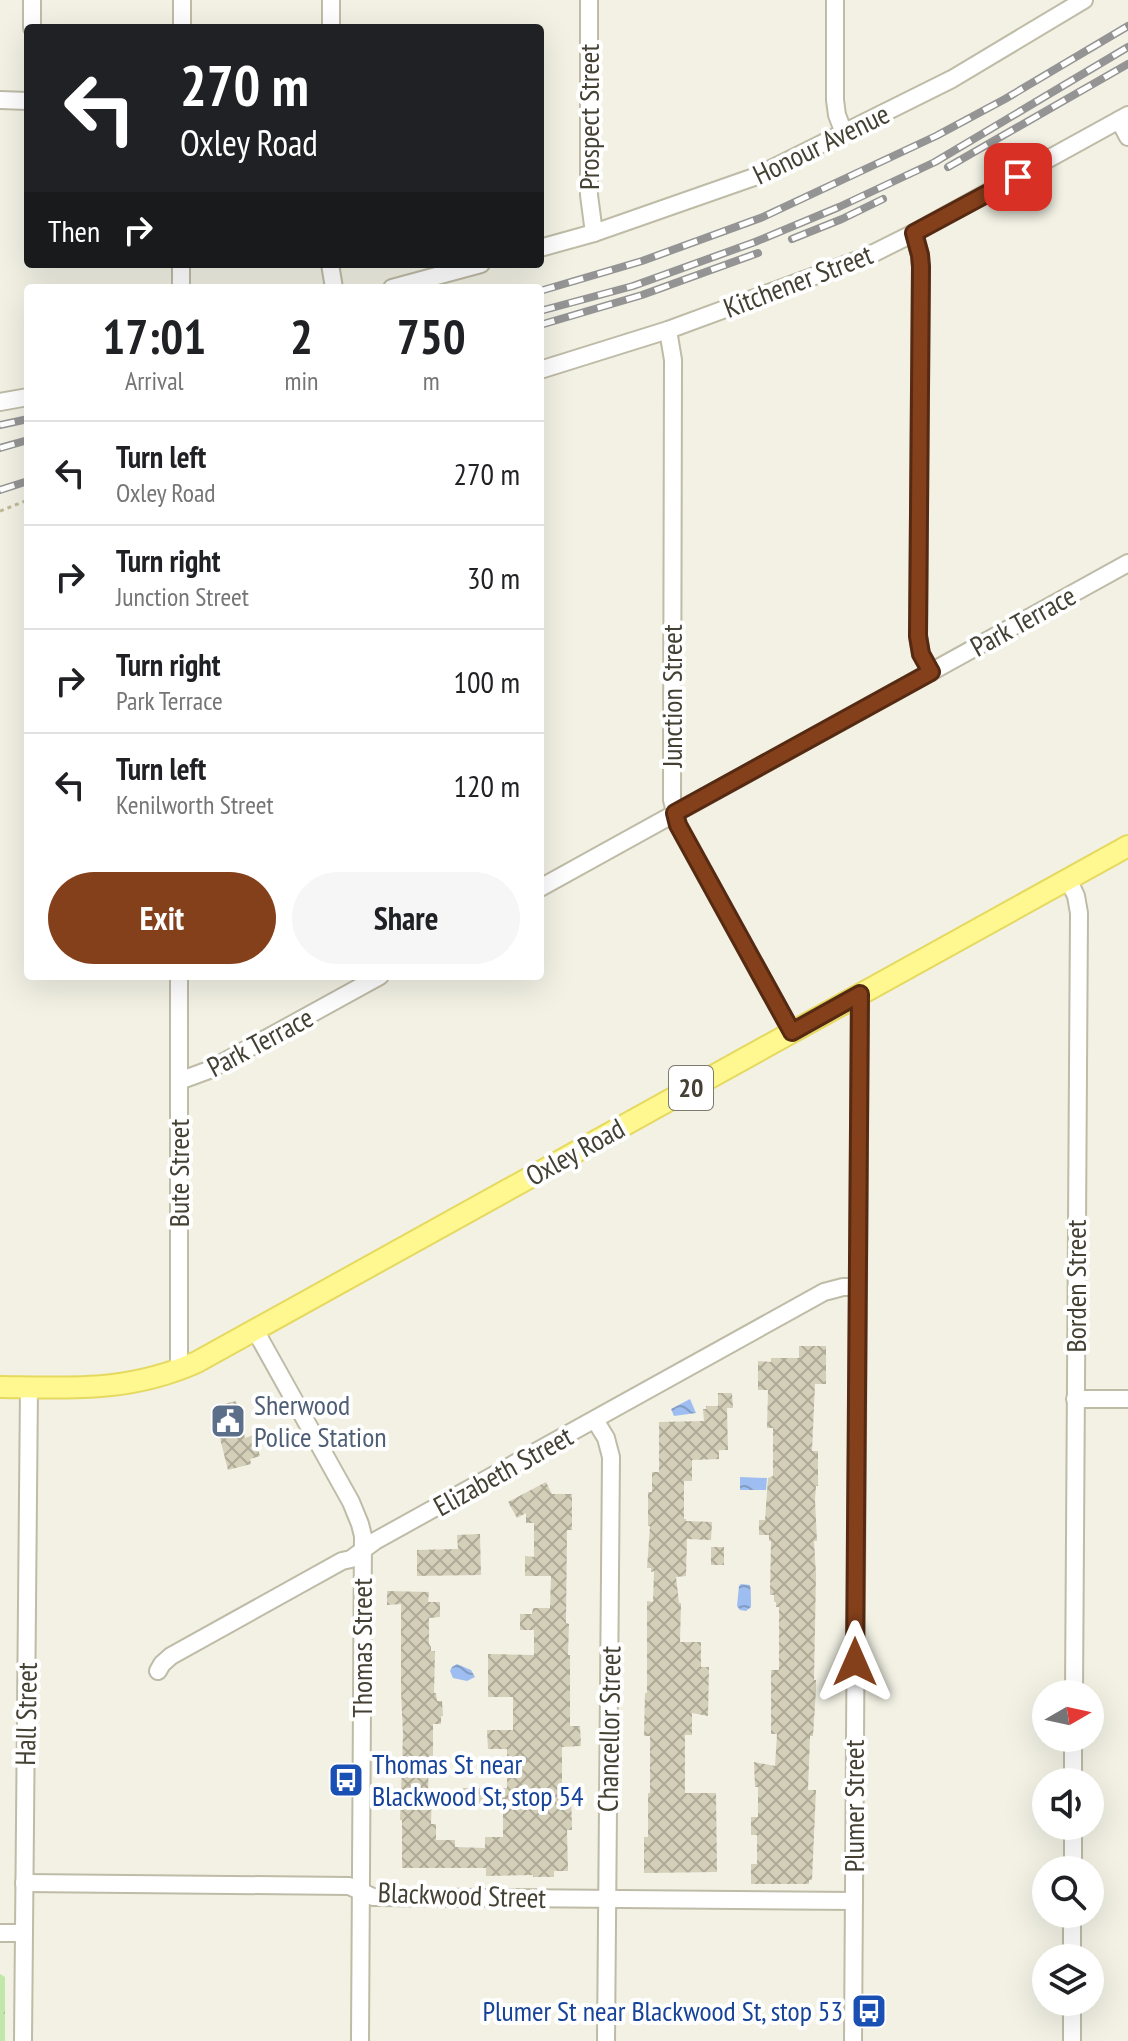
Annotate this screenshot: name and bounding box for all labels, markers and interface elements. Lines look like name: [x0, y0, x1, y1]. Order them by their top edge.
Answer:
street label: Prospect Street: [570, 44, 607, 190]
text: 270 m: [180, 49, 309, 121]
icon: left: [48, 56, 152, 160]
street label: Honour Avenue: [746, 95, 895, 192]
text: Oxley Road: [180, 119, 318, 166]
pin: [984, 143, 1052, 211]
icon: arrive: [996, 155, 1040, 199]
icon: right: [116, 208, 160, 252]
text: Then: [48, 211, 100, 250]
street label: Kitchener Street: [718, 235, 878, 326]
text: 17:01: [102, 305, 206, 367]
text: 2: [290, 305, 313, 367]
text: 750: [397, 305, 466, 367]
text: Arrival: [125, 364, 184, 397]
text: min: [284, 364, 318, 397]
text: m: [423, 364, 440, 397]
text: Turn left: [116, 437, 206, 476]
icon: left: [48, 451, 92, 495]
text: 270 m: [454, 454, 520, 493]
text: Oxley Road: [116, 476, 216, 509]
text: Turn right: [116, 541, 220, 580]
icon: right: [48, 555, 92, 599]
text: 30 m: [467, 558, 520, 597]
street label: Park Terrace: [964, 577, 1082, 665]
text: Junction Street: [116, 580, 249, 613]
street label: Junction Street: [653, 624, 690, 769]
text: Turn right: [116, 645, 220, 684]
icon: right: [48, 659, 92, 703]
text: 100 m: [454, 662, 520, 701]
text: Park Terrace: [116, 684, 223, 717]
text: Turn left: [116, 749, 206, 788]
icon: left: [48, 763, 92, 807]
text: 120 m: [454, 766, 520, 805]
text: Kenilworth Street: [116, 788, 274, 821]
button: Exit: [48, 872, 276, 964]
button: Share: [292, 872, 520, 964]
street label: Park Terrace: [200, 998, 319, 1085]
road number: 20: [669, 1066, 713, 1110]
street label: Oxley Road: [519, 1109, 631, 1194]
street label: Bute Street: [160, 1119, 197, 1227]
street label: Borden Street: [1057, 1219, 1094, 1352]
place label: Sherwood Police Station: [254, 1386, 387, 1455]
public building icon: Sherwood Police Station: [209, 1402, 247, 1440]
street label: Elizabeth Street: [427, 1417, 579, 1524]
street label: Thomas Street: [343, 1578, 380, 1718]
position arrow: [813, 1620, 897, 1704]
street label: Chancellor Street: [589, 1645, 628, 1813]
street label: Hall Street: [6, 1662, 45, 1766]
north arrow: [1032, 1680, 1104, 1752]
map controls: [1032, 1680, 1104, 2016]
street label: Plumer Street: [835, 1739, 872, 1872]
place label: Thomas St near Blackwood St, stop 54: [372, 1745, 584, 1814]
bus stop icon: Thomas St near Blackwood St, stop 54: [327, 1761, 365, 1799]
button: sound: [1032, 1768, 1104, 1840]
button: search: [1032, 1856, 1104, 1928]
street label: Blackwood Street: [377, 1873, 547, 1916]
button: layers: [1032, 1944, 1104, 2016]
place label: Plumer St near Blackwood St, stop 53: [482, 1992, 843, 2029]
bus stop icon: Plumer St near Blackwood St, stop 53: [850, 1992, 888, 2030]

